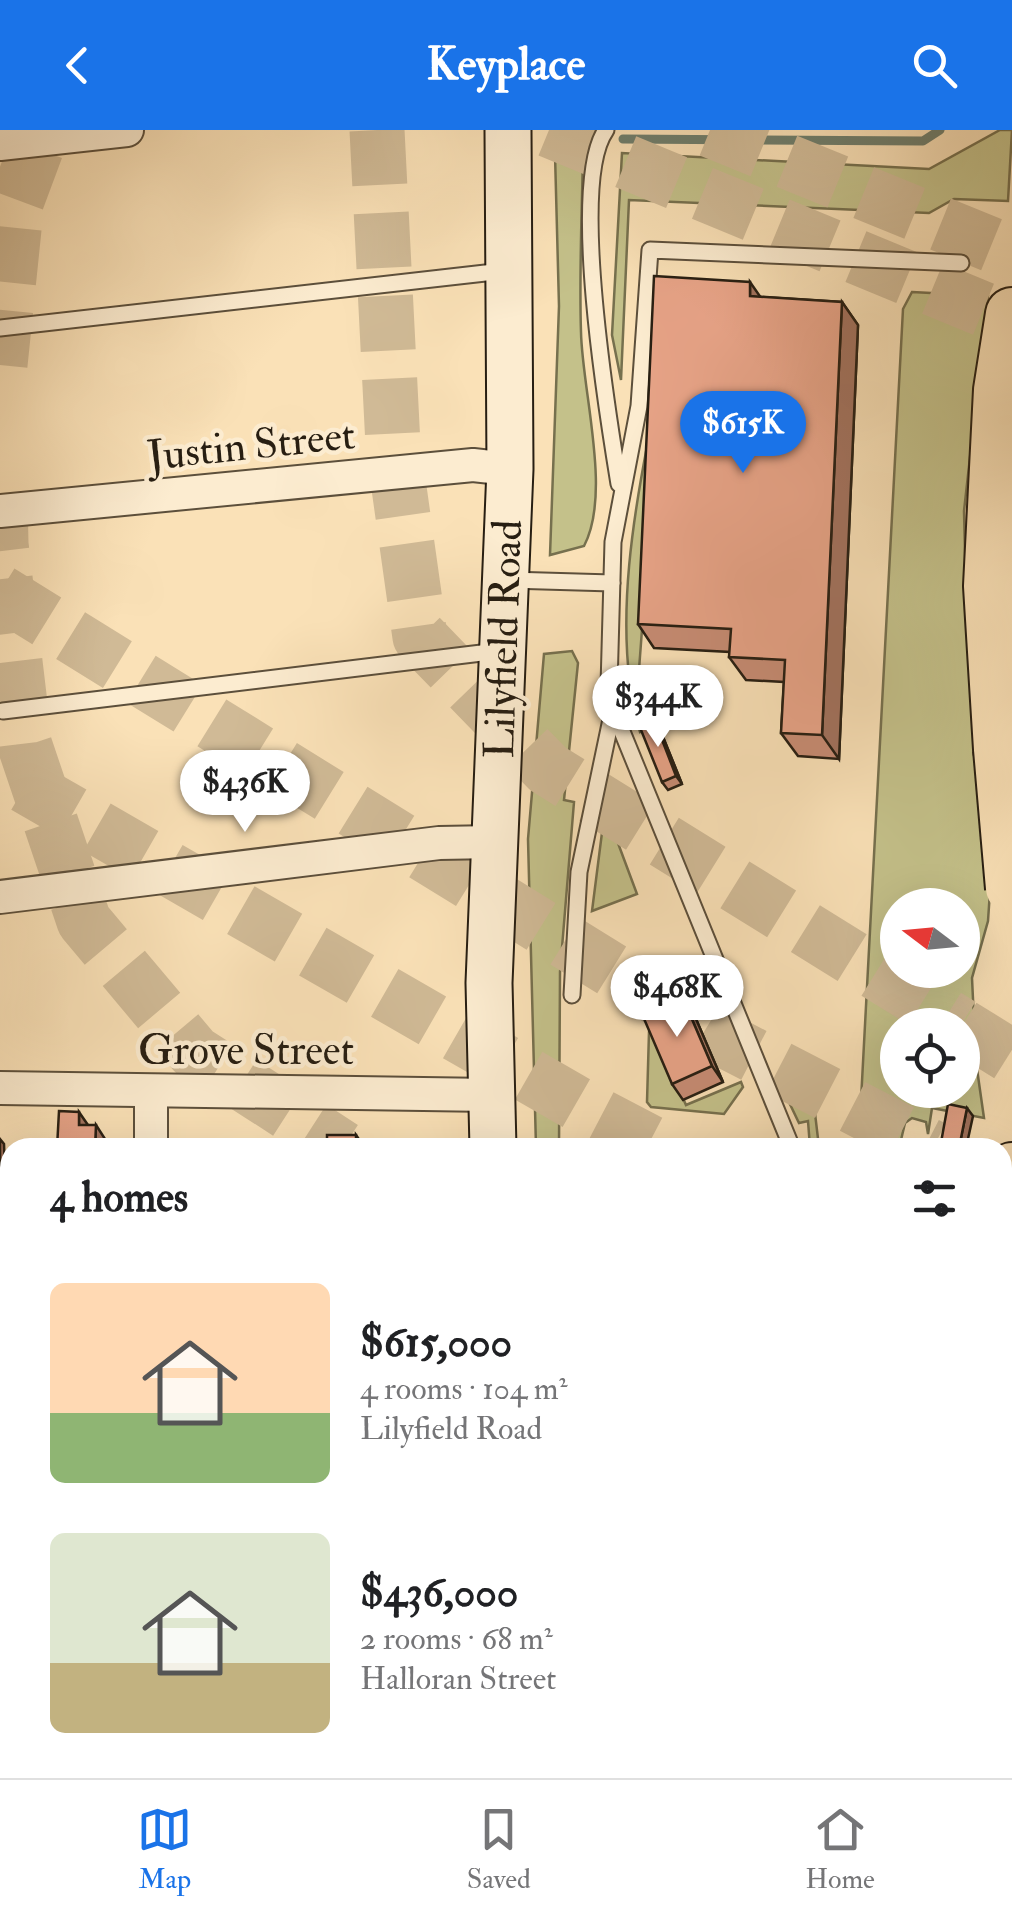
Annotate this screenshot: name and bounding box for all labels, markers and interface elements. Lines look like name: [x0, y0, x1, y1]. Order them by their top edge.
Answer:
text: Keyplace: [427, 37, 585, 93]
icon: back: [50, 38, 105, 93]
icon: search: [907, 38, 962, 93]
pin: $615K: [673, 391, 813, 476]
text: $615K: [702, 403, 784, 443]
street label: Justin Street: [144, 409, 358, 483]
street label: Lilyfield Road: [474, 518, 534, 760]
pin: $344K: [588, 665, 728, 750]
text: $344K: [614, 677, 702, 717]
pin: $436K: [175, 750, 315, 835]
text: $436K: [202, 762, 288, 802]
north arrow: [880, 888, 980, 988]
map controls: [880, 888, 980, 1108]
pin: $468K: [607, 955, 747, 1040]
text: $468K: [633, 967, 721, 1007]
button: locate: [880, 1008, 980, 1108]
street label: Grove Street: [138, 1025, 354, 1077]
icon: filters: [907, 1171, 962, 1226]
text: 4 homes: [50, 1172, 188, 1224]
text: $615,000: [360, 1317, 512, 1369]
icon: home: [130, 1323, 250, 1443]
text: 4 rooms · 104 m²: [360, 1369, 568, 1409]
text: Lilyfield Road: [360, 1409, 542, 1449]
text: $436,000: [360, 1567, 518, 1619]
icon: home: [130, 1573, 250, 1693]
text: 2 rooms · 68 m²: [360, 1619, 553, 1659]
text: Halloran Street: [360, 1659, 556, 1699]
tab: Map: [137, 1802, 192, 1897]
tab: Saved: [467, 1802, 531, 1897]
tab: Home: [805, 1802, 875, 1897]

